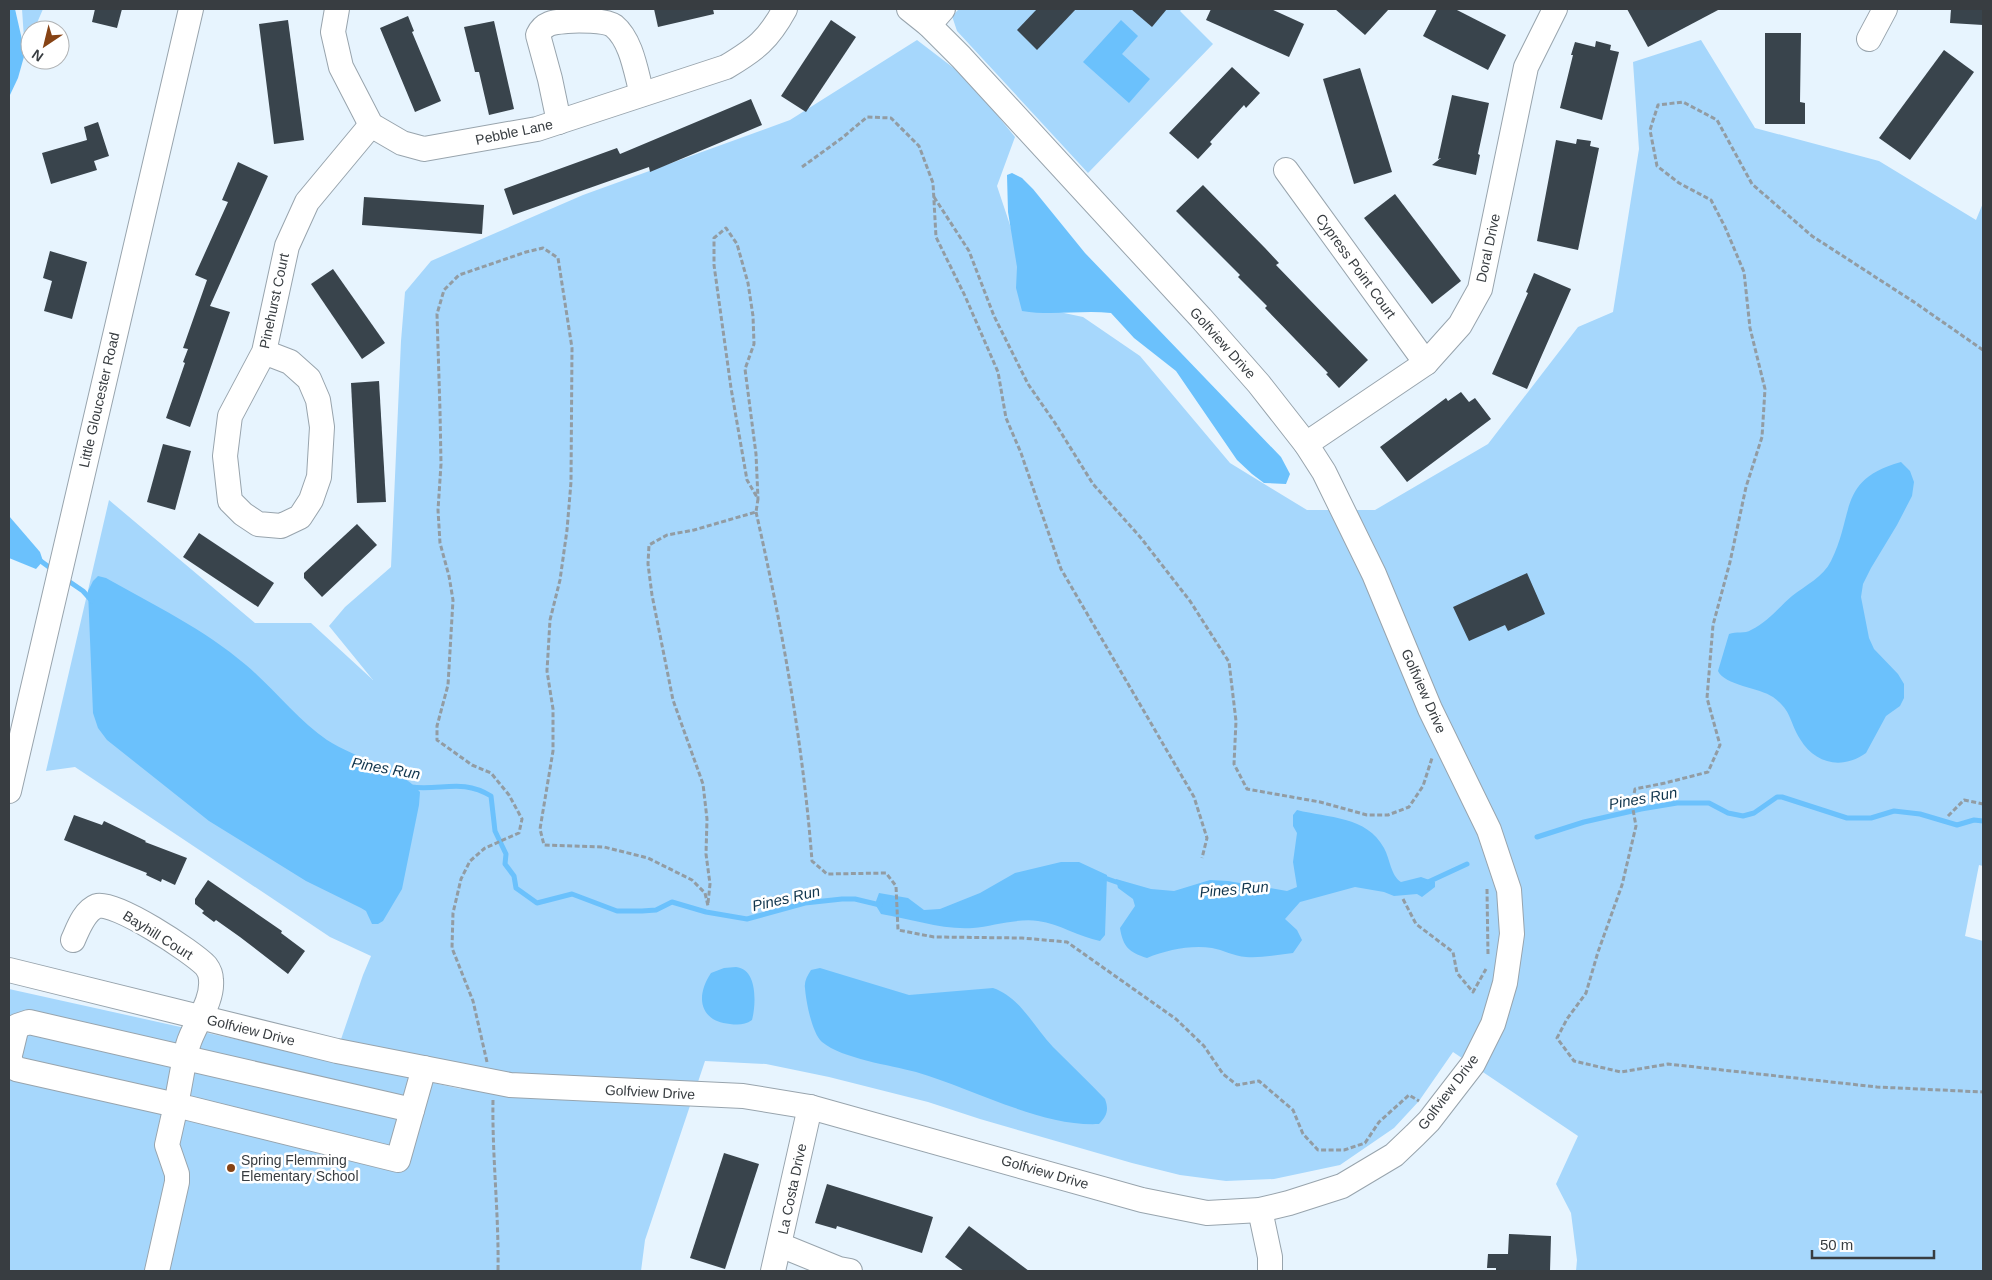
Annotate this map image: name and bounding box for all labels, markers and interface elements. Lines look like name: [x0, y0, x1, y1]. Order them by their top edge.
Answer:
north arrow: [20, 20, 70, 70]
text: N: [29, 46, 46, 65]
street label: Pebble Lane: [474, 116, 554, 148]
street label: Cypress Point Court: [1313, 211, 1399, 321]
street label: Doral Drive: [1473, 212, 1503, 284]
street label: Pinehurst Court: [256, 252, 292, 350]
street label: Golfview Drive: [1187, 304, 1259, 382]
street label: Little Gloucester Road: [76, 331, 122, 469]
street label: Golfview Drive: [1398, 647, 1450, 736]
water label: Pines Run: [350, 754, 422, 782]
water label: Pines Run: [1607, 784, 1679, 812]
water label: Pines Run: [1199, 878, 1269, 900]
water label: Pines Run: [750, 882, 822, 914]
street label: Bayhill Court: [120, 907, 196, 963]
street label: Golfview Drive: [205, 1011, 297, 1049]
street label: Golfview Drive: [1414, 1051, 1482, 1133]
street label: Golfview Drive: [605, 1082, 696, 1102]
street label: La Costa Drive: [775, 1142, 809, 1236]
place label: Spring Flemming Elementary School: [241, 1152, 359, 1184]
street label: Golfview Drive: [999, 1152, 1091, 1192]
marker: Spring Flemming Elementary School: [225, 1162, 237, 1174]
scale bar: [1812, 1228, 1934, 1260]
text: 50 m: [1820, 1236, 1853, 1253]

